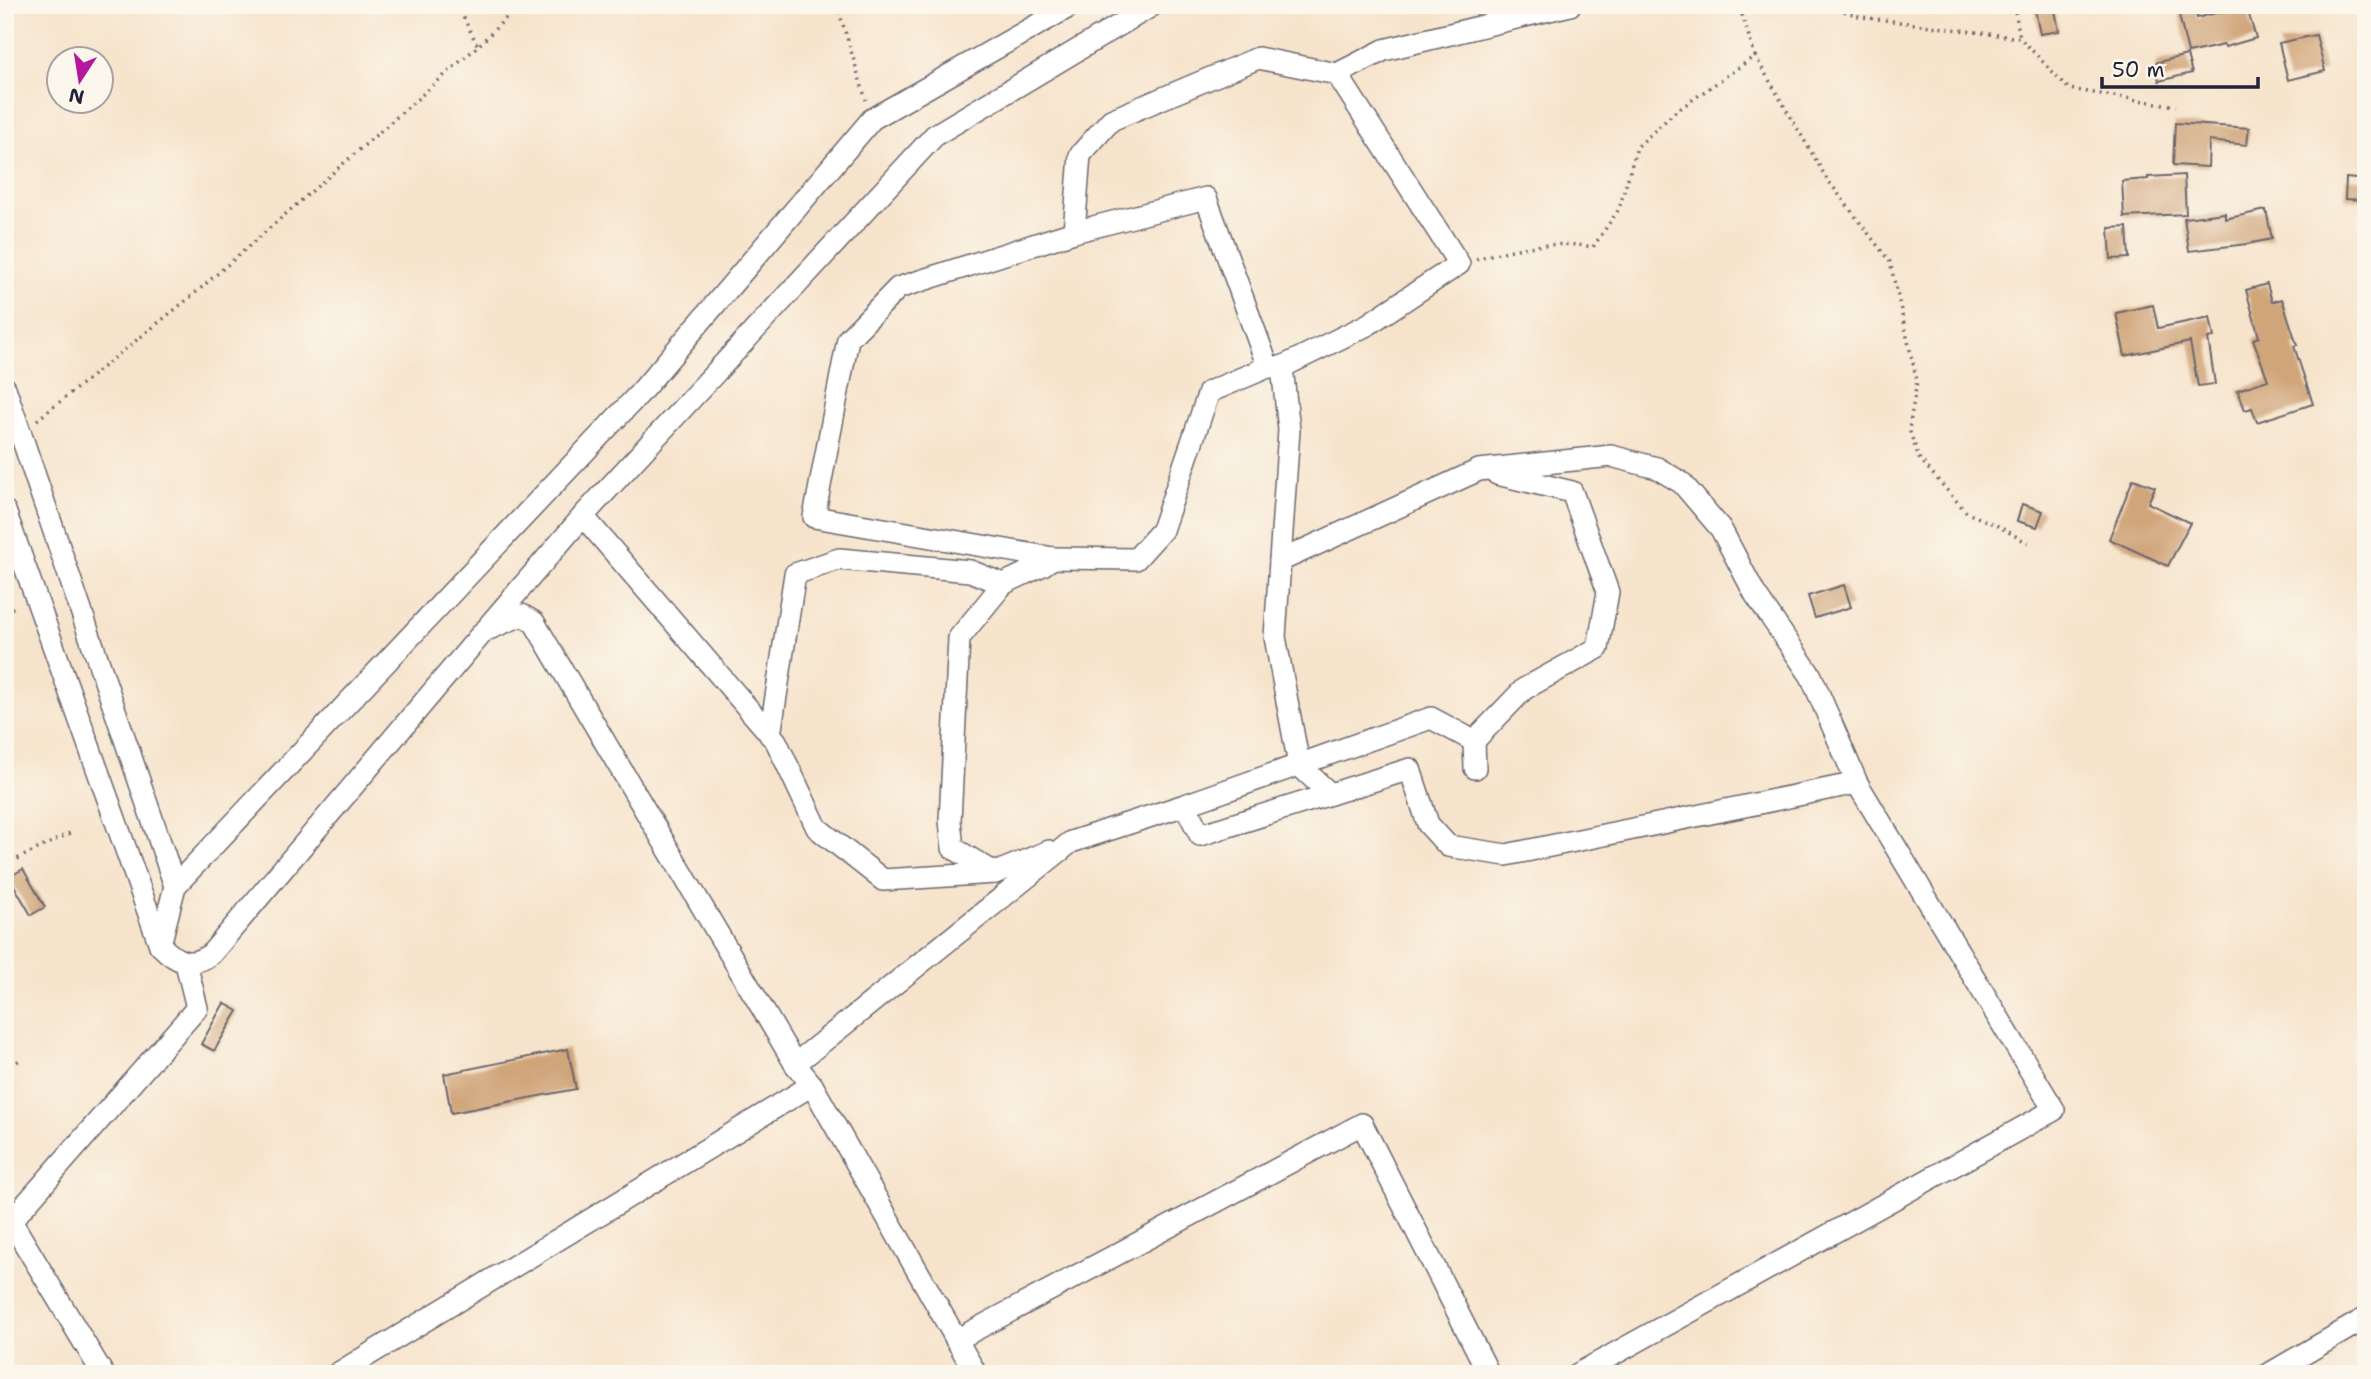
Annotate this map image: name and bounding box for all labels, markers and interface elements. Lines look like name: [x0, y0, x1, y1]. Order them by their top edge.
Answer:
north arrow: [46, 46, 116, 116]
scale bar: [2102, 46, 2257, 90]
text: 50 m: [2112, 56, 2165, 84]
text: N: [67, 82, 87, 110]

